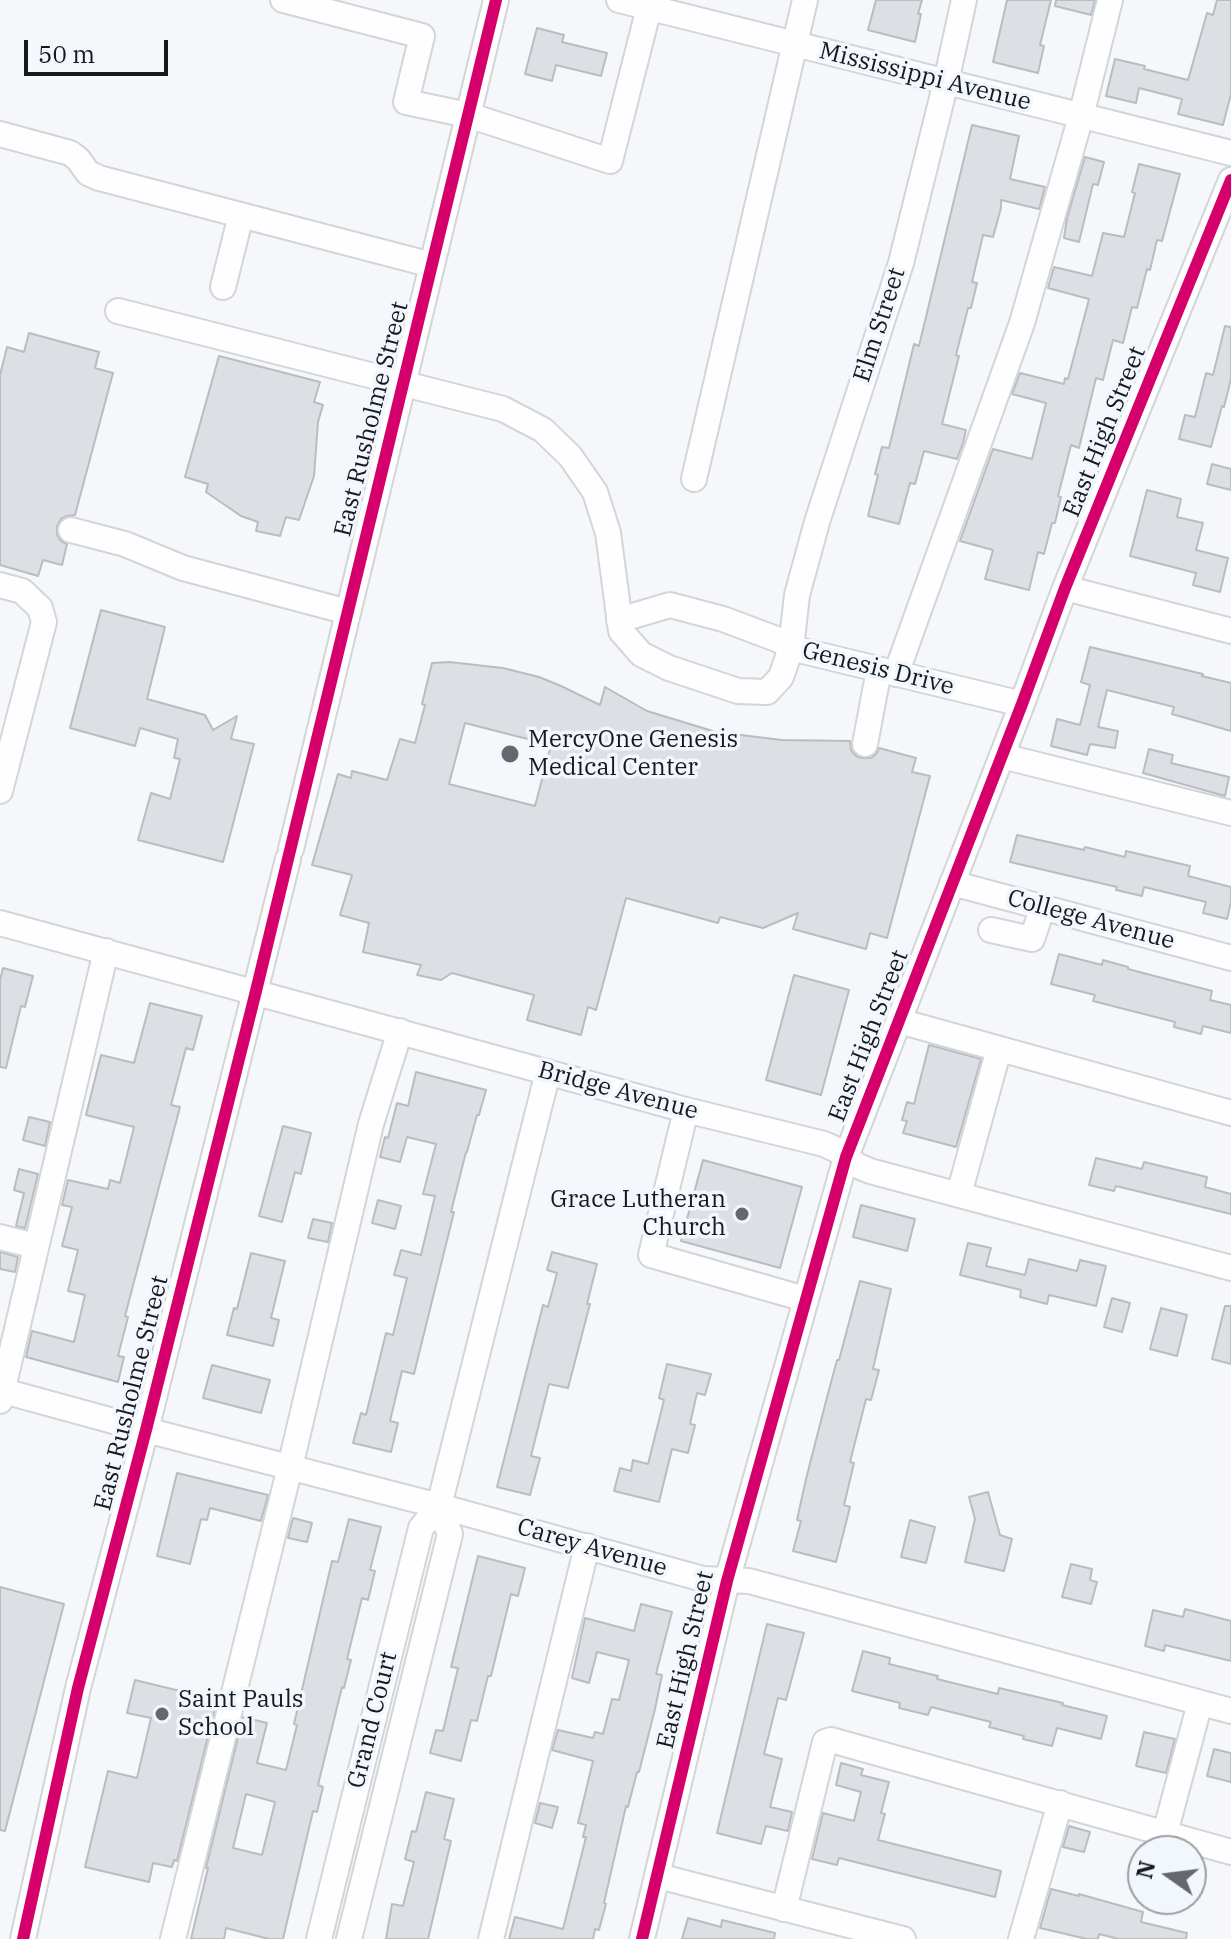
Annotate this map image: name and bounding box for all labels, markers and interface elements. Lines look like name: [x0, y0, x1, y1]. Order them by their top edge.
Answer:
scale bar: [28, 24, 172, 74]
street label: Mississippi Avenue: [816, 37, 1034, 117]
text: 50 m: [38, 38, 95, 70]
street label: Elm Street: [848, 264, 912, 386]
street label: East Rusholme Street: [329, 299, 415, 539]
street label: East High Street: [1058, 342, 1152, 522]
street label: Genesis Drive: [799, 636, 957, 702]
place label: MercyOne Genesis Medical Center: [528, 726, 738, 782]
marker: MercyOne Genesis Medical Center: [499, 743, 521, 765]
street label: College Avenue: [1004, 884, 1178, 956]
street label: East High Street: [823, 946, 915, 1126]
street label: Bridge Avenue: [535, 1056, 701, 1126]
place label: Grace Lutheran Church: [550, 1186, 726, 1242]
marker: Grace Lutheran Church: [733, 1205, 751, 1223]
street label: East Rusholme Street: [89, 1273, 175, 1513]
street label: Carey Avenue: [514, 1513, 670, 1583]
street label: East High Street: [652, 1568, 720, 1752]
street label: Grand Court: [342, 1649, 404, 1791]
place label: Saint Pauls School: [178, 1686, 304, 1742]
marker: Saint Pauls School: [153, 1705, 171, 1723]
north arrow: [1127, 1835, 1207, 1915]
text: N: [1129, 1858, 1161, 1882]

